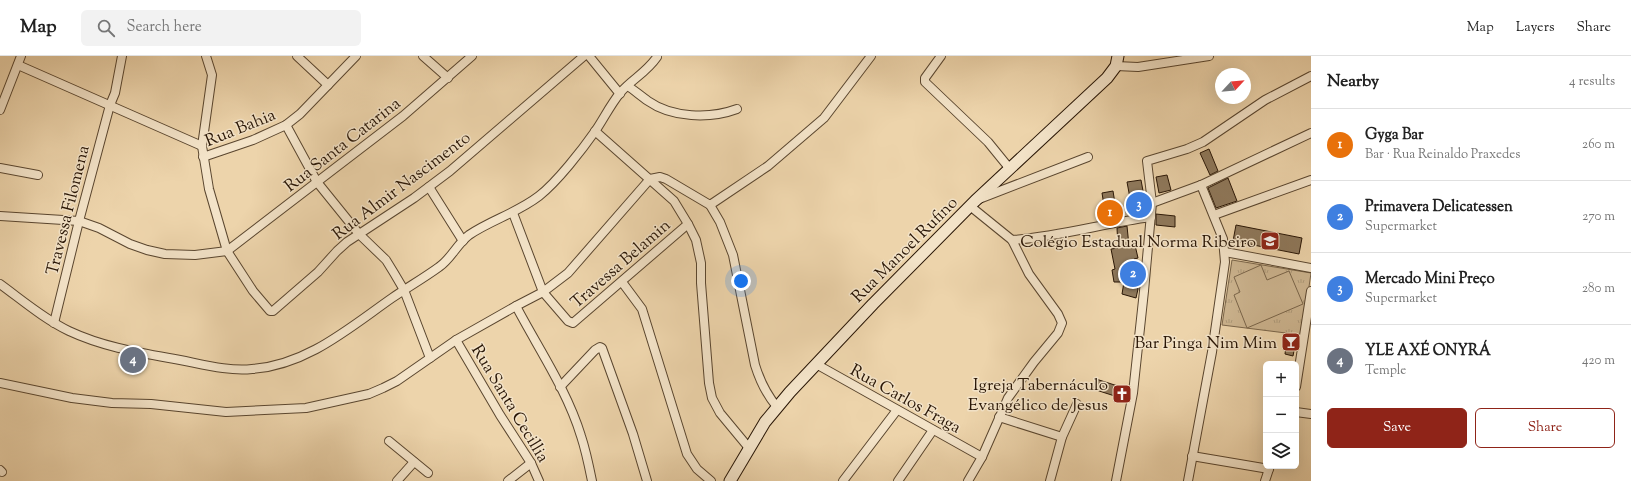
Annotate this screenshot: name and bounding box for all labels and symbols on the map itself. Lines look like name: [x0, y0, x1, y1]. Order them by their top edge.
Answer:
north arrow: [1215, 68, 1251, 104]
street label: Rua Santa Catarina: [280, 92, 407, 199]
street label: Rua Bahia: [202, 104, 280, 154]
street label: Rua Almir Nascimento: [328, 127, 476, 247]
street label: Travessa Filomena: [41, 143, 97, 278]
pin: 3: [1126, 190, 1152, 220]
street label: Rua Manoel Rufino: [847, 192, 964, 309]
pin: 1: [1097, 198, 1123, 228]
street label: Travessa Belamin: [566, 214, 677, 315]
school or university icon: Colégio Estadual Norma Ribeiro: [1259, 230, 1281, 252]
place label: Colégio Estadual Norma Ribeiro: [1020, 231, 1256, 255]
pin: 2: [1120, 259, 1146, 289]
your location: [731, 271, 751, 291]
bar icon: Bar Pinga Nim Mim: [1280, 331, 1302, 353]
place label: Bar Pinga Nim Mim: [1134, 332, 1277, 356]
street label: Rua Santa Cecillia: [465, 340, 554, 468]
pin: 4: [120, 345, 146, 375]
street label: Rua Carlos Fraga: [845, 359, 965, 440]
place label: Igreja Tabernáculo Evangélico de Jesus: [968, 374, 1108, 418]
church icon: Igreja Tabernáculo Evangélico de Jesus: [1111, 383, 1133, 405]

